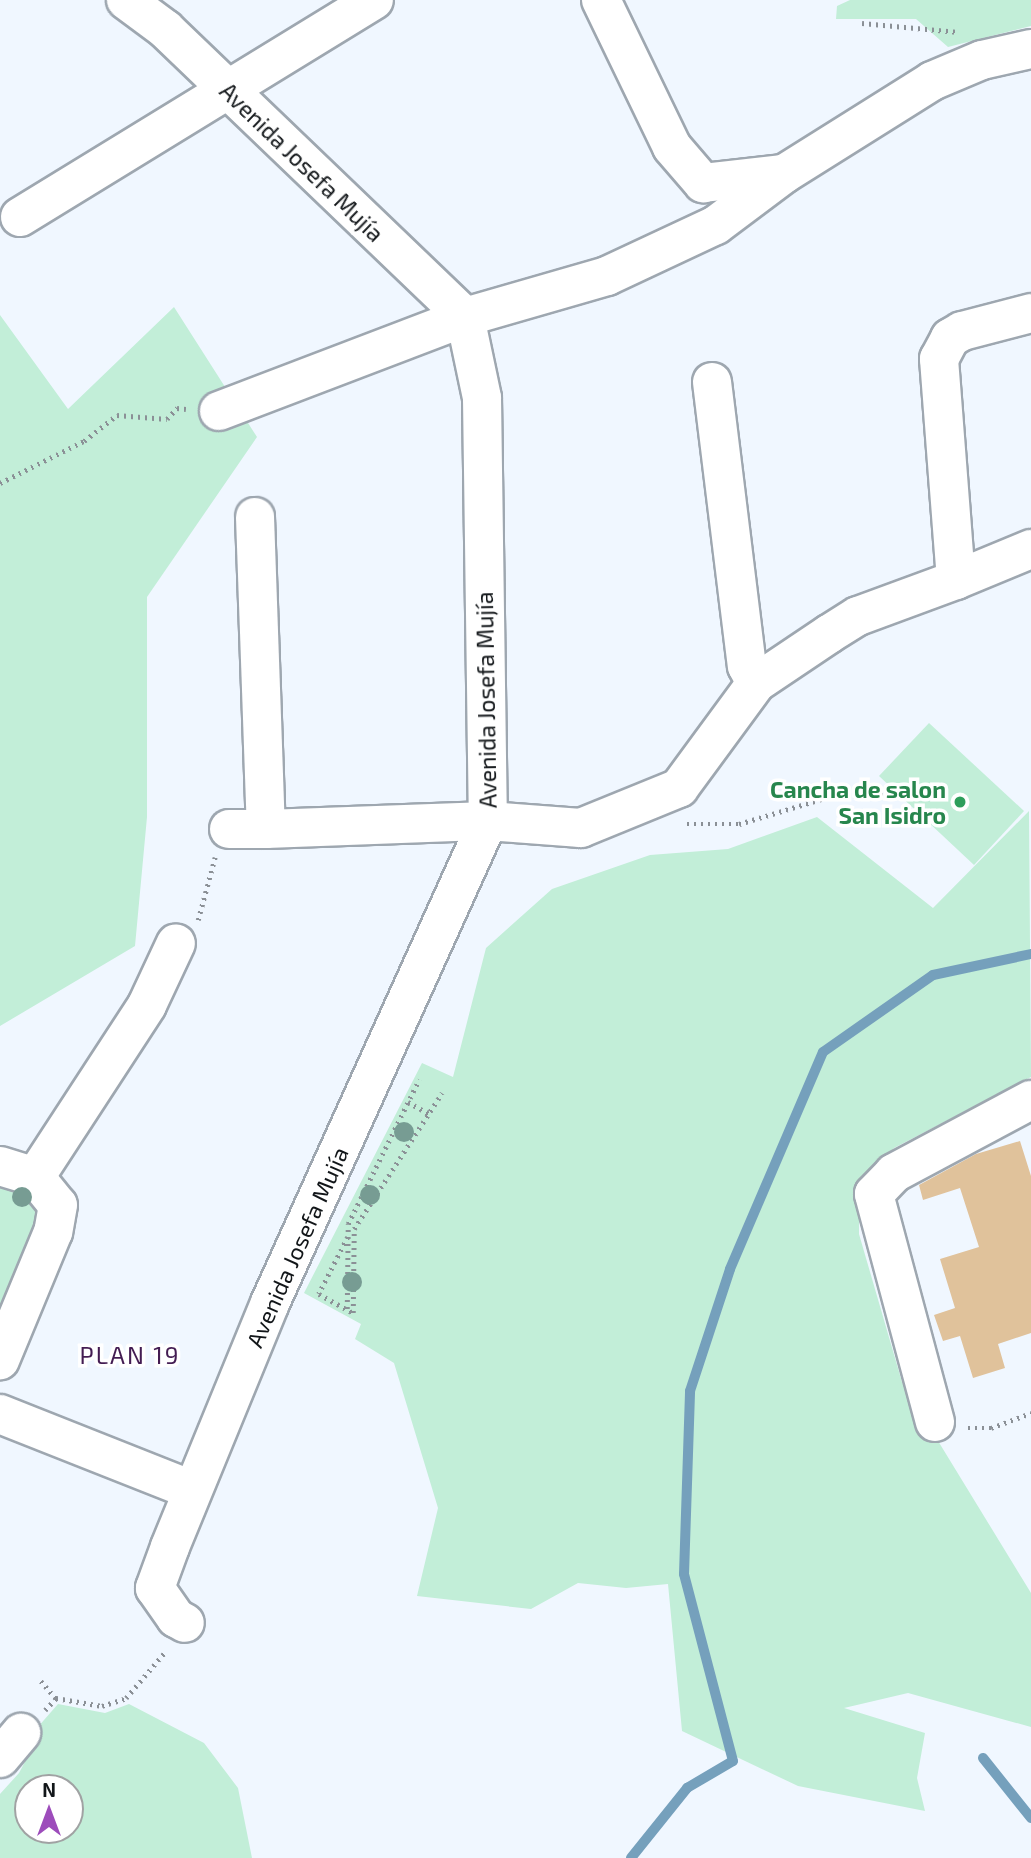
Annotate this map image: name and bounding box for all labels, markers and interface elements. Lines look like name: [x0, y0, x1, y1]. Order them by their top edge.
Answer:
street label: Avenida Josefa Mujía: [214, 77, 390, 247]
street label: Avenida Josefa Mujía: [470, 591, 502, 809]
place label: Cancha de salon San Isidro: [770, 775, 946, 829]
marker: Cancha de salon San Isidro: [952, 794, 968, 810]
street label: Avenida Josefa Mujía: [240, 1142, 354, 1352]
district label: PLAN 19: [80, 1341, 180, 1369]
north arrow: [14, 1774, 84, 1844]
text: N: [42, 1778, 56, 1801]

